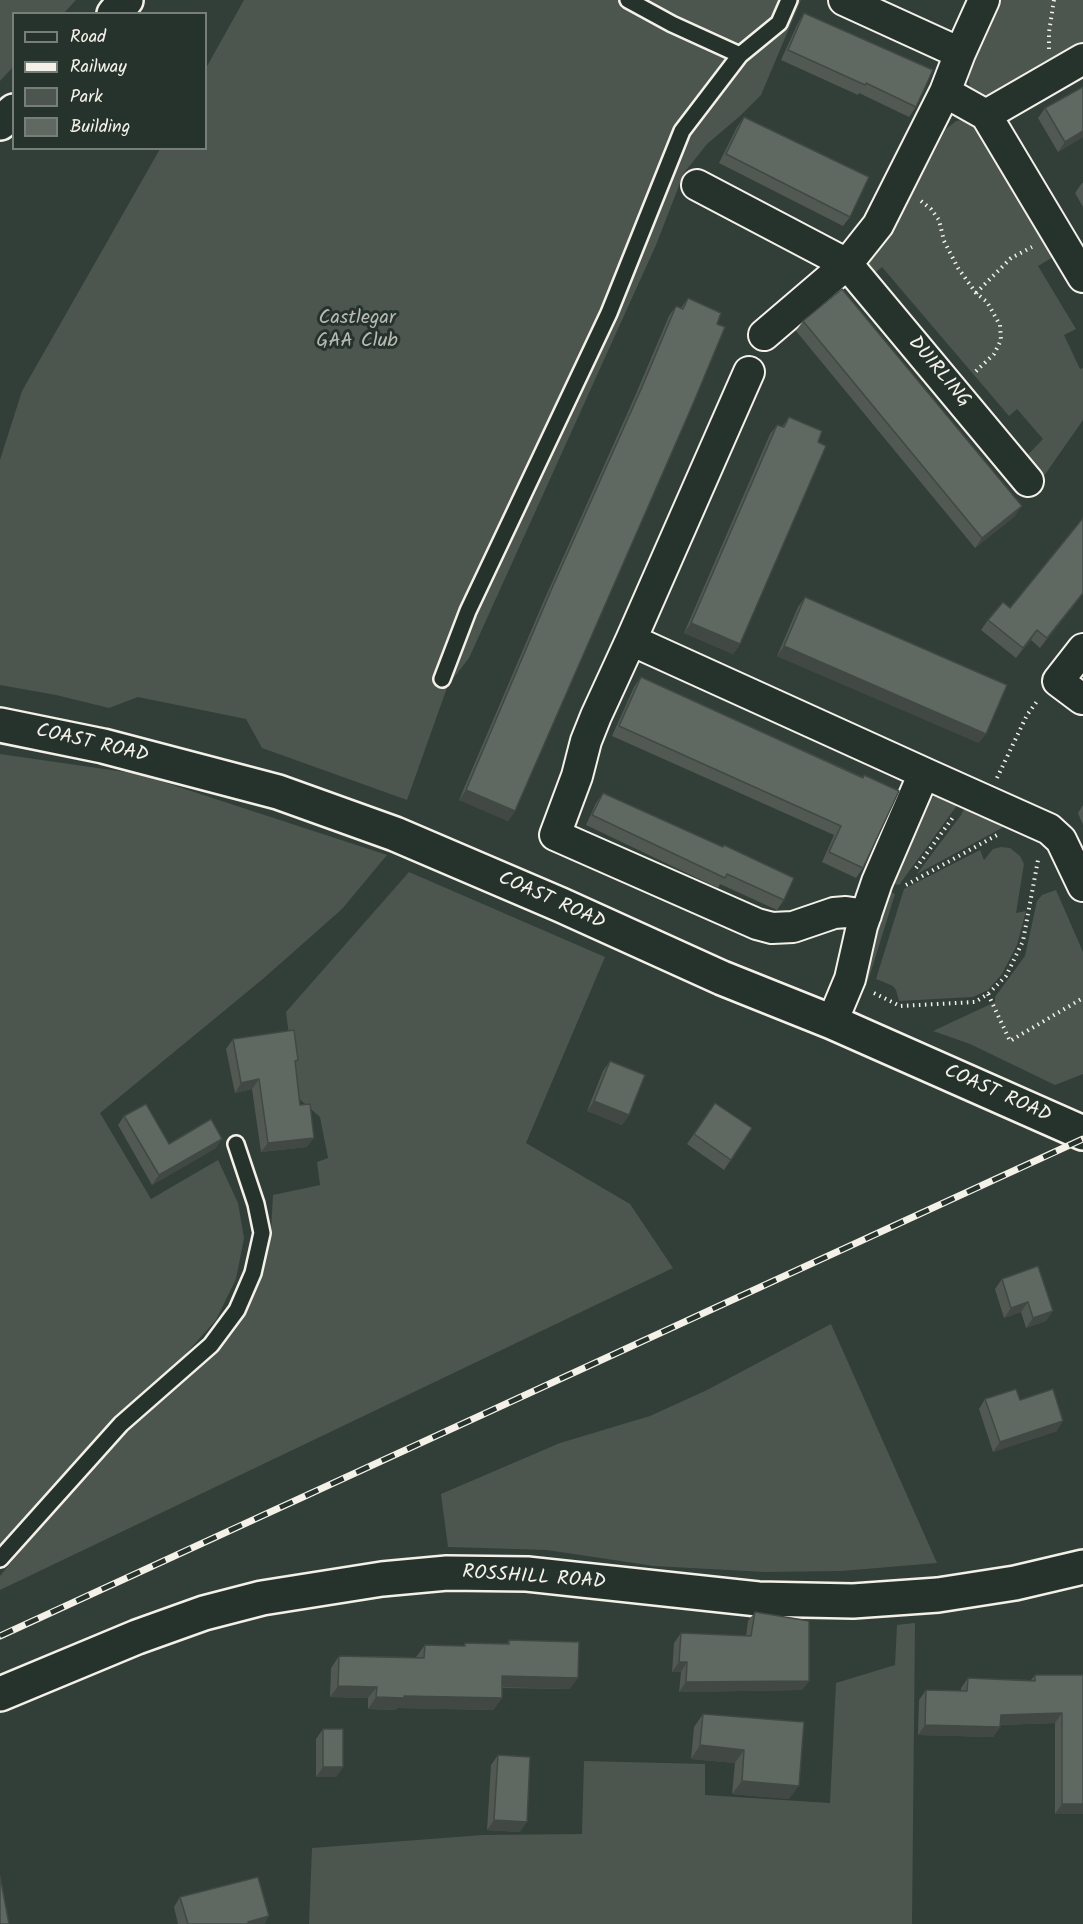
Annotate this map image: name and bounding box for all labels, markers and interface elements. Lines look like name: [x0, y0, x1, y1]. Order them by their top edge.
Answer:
legend: [12, 12, 207, 150]
text: Road: [70, 23, 106, 52]
text: Railway: [70, 53, 127, 82]
text: Park: [70, 83, 103, 112]
text: Building: [70, 113, 130, 142]
park label: Castlegar GAA Club: [316, 308, 398, 355]
street label: DUIRLING: [901, 332, 975, 414]
street label: COAST ROAD: [33, 720, 151, 770]
street label: COAST ROAD: [494, 868, 608, 936]
street label: COAST ROAD: [940, 1061, 1054, 1129]
street label: ROSSHILL ROAD: [462, 1562, 606, 1596]

